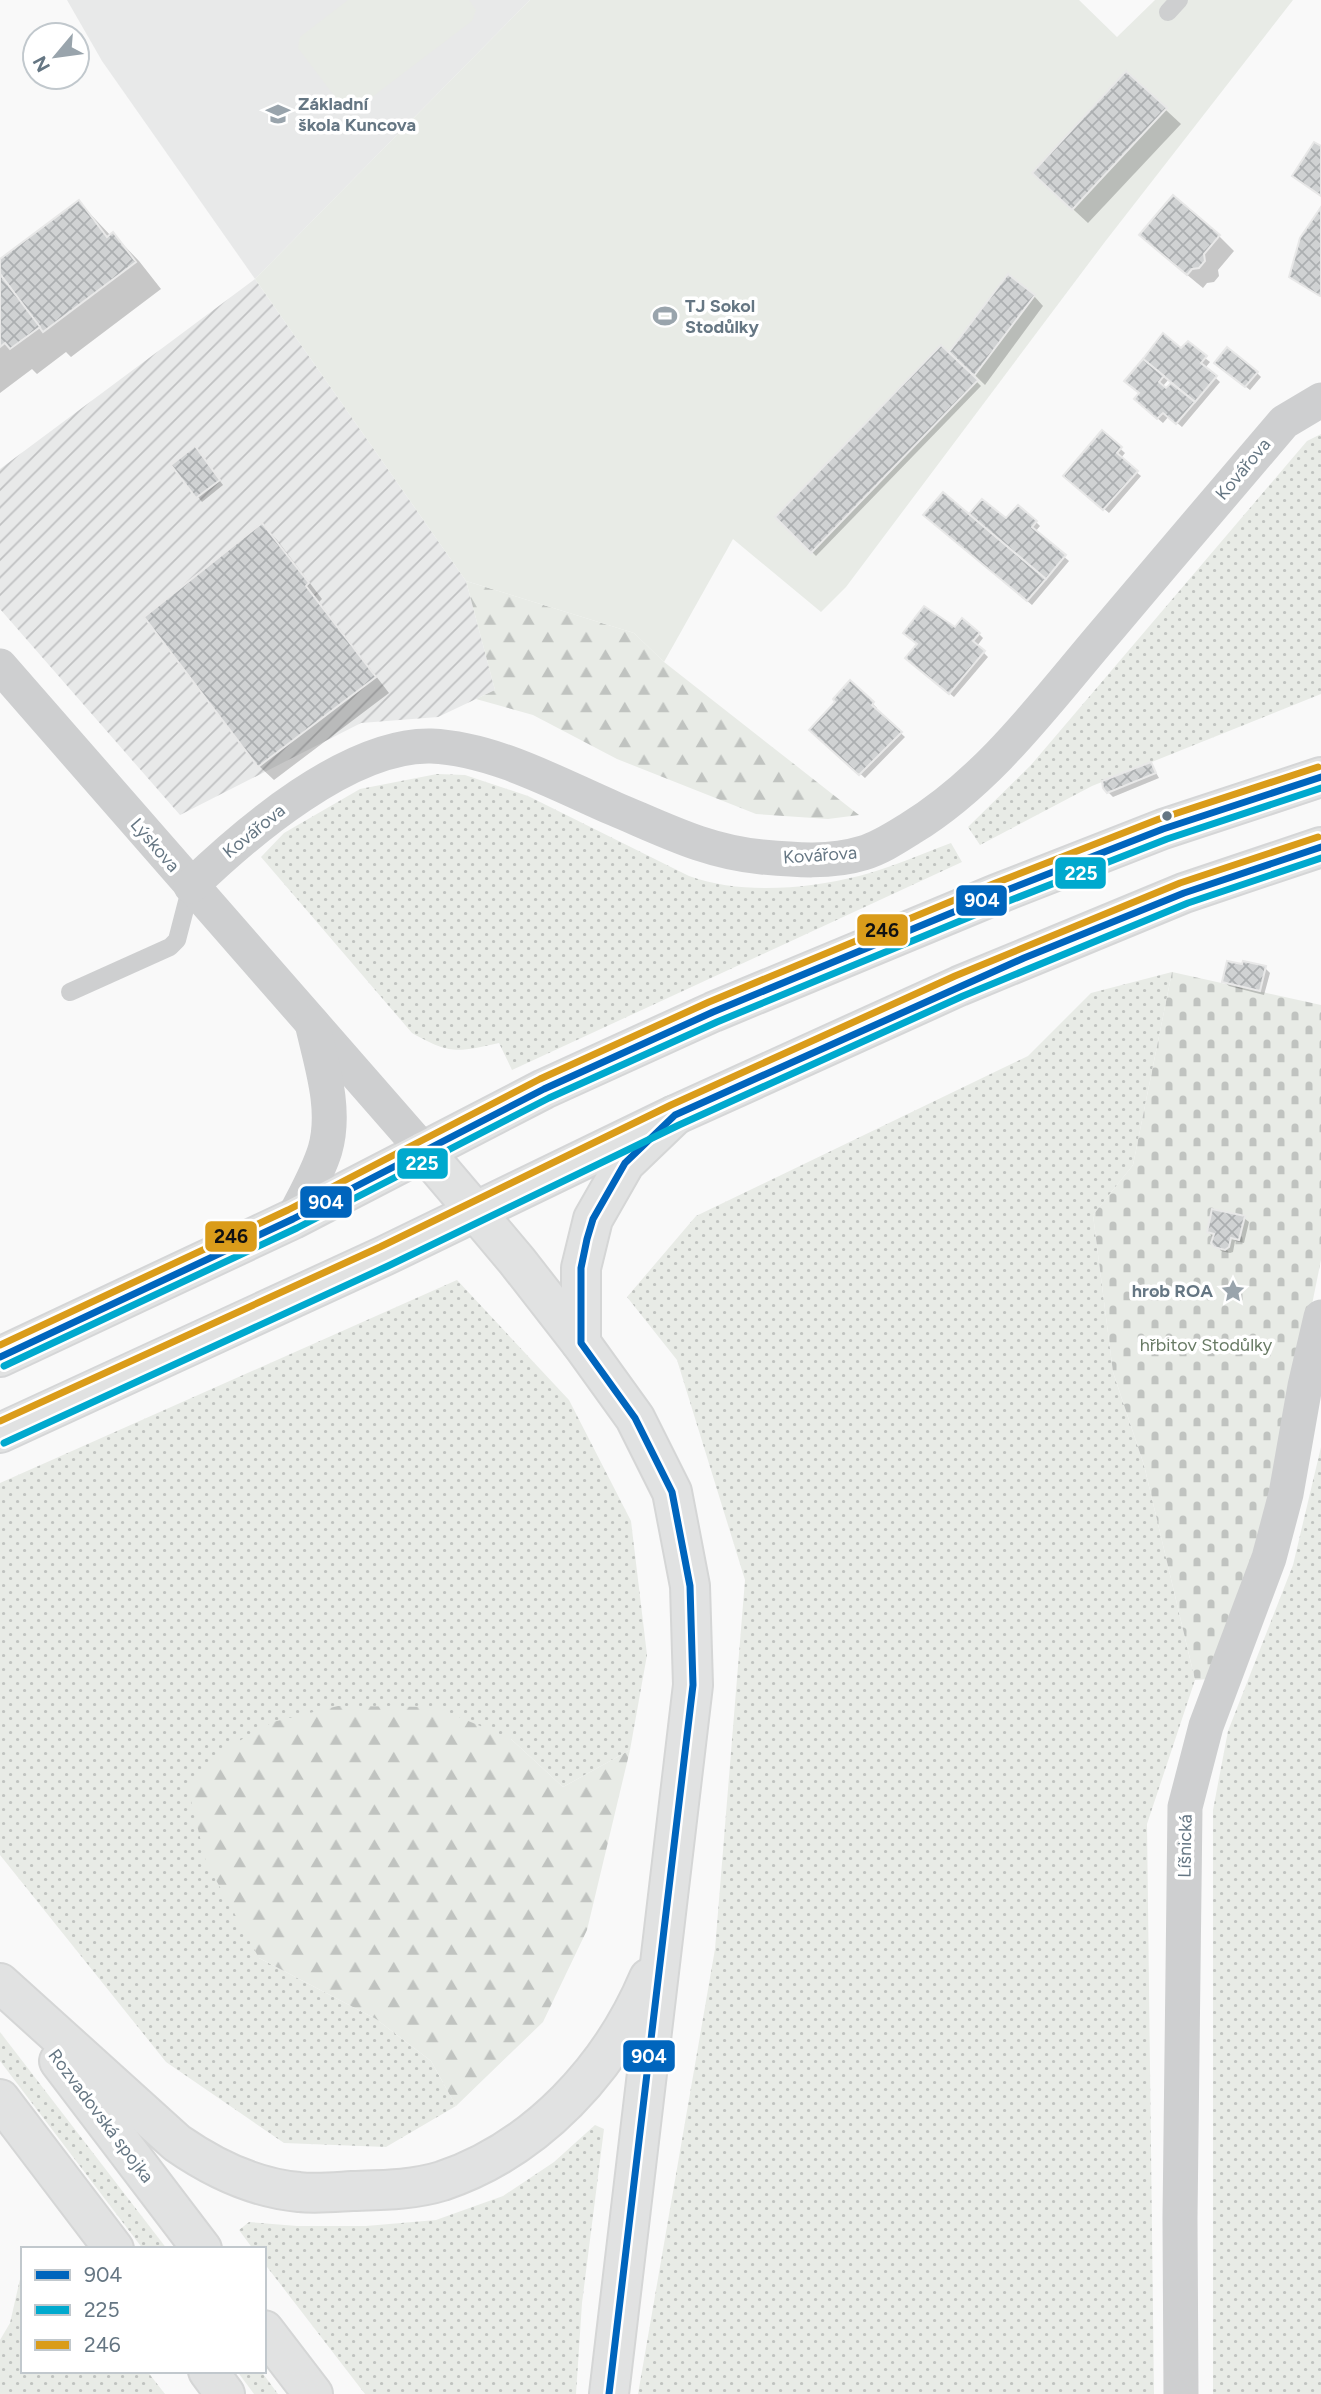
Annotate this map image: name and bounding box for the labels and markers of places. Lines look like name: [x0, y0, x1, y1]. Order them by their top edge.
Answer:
place label: Základní škola Kuncova: [298, 93, 416, 136]
school or university icon: Základní škola Kuncova: [264, 100, 292, 128]
place label: TJ Sokol Stodůlky: [685, 295, 760, 338]
sports icon: TJ Sokol Stodůlky: [651, 302, 679, 330]
unlabelled marker: [1160, 809, 1174, 823]
place icon: hrob ROA: [1219, 1277, 1247, 1305]
place label: hrob ROA: [1132, 1280, 1213, 1302]

